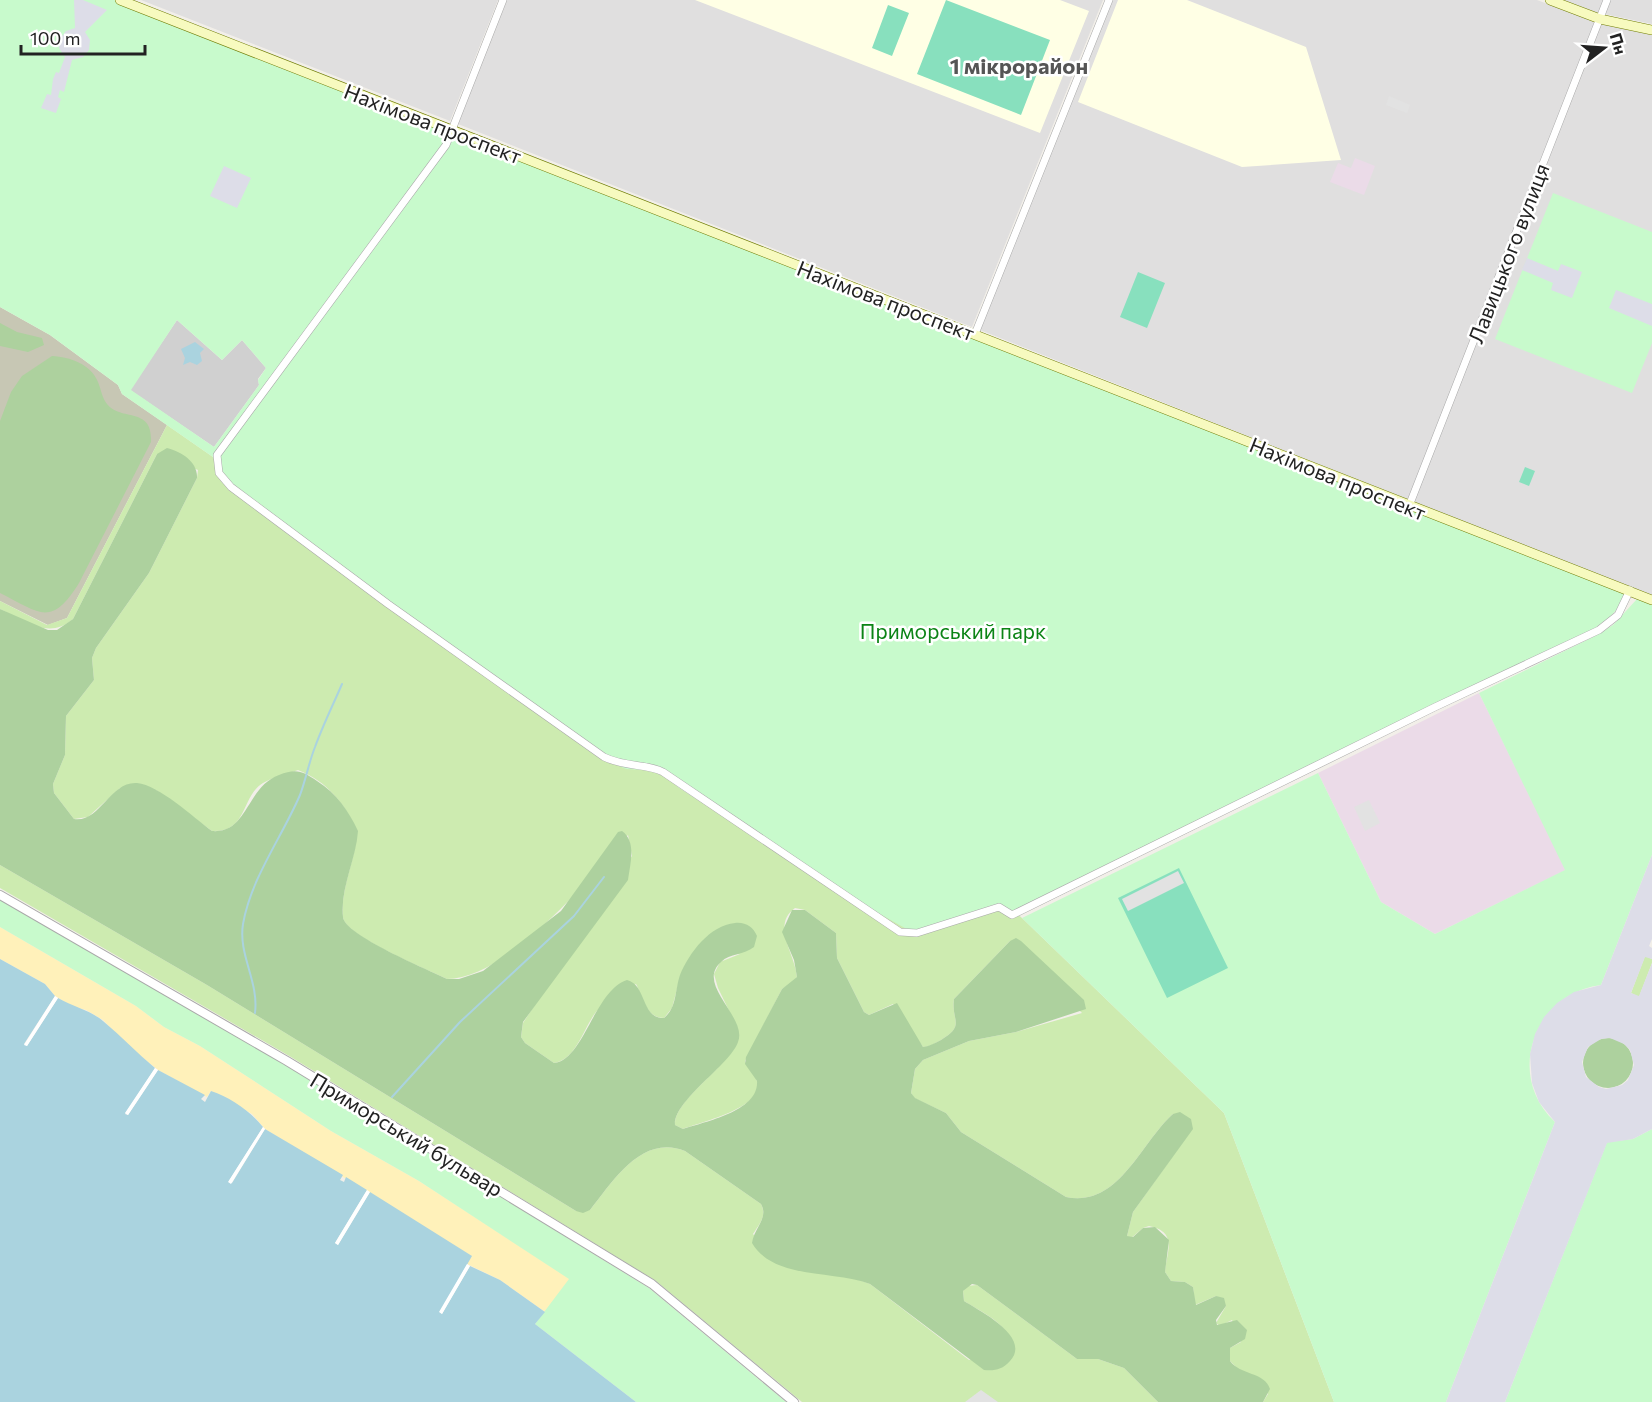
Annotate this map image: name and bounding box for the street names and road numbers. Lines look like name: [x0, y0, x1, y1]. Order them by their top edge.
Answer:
street label: Нахімова проспект: [341, 78, 525, 168]
street label: Лавицького вулиця: [1462, 160, 1554, 346]
street label: Нахімова проспект: [794, 255, 978, 345]
street label: Нахімова проспект: [1246, 431, 1430, 525]
street label: Приморський бульвар: [306, 1067, 508, 1201]

